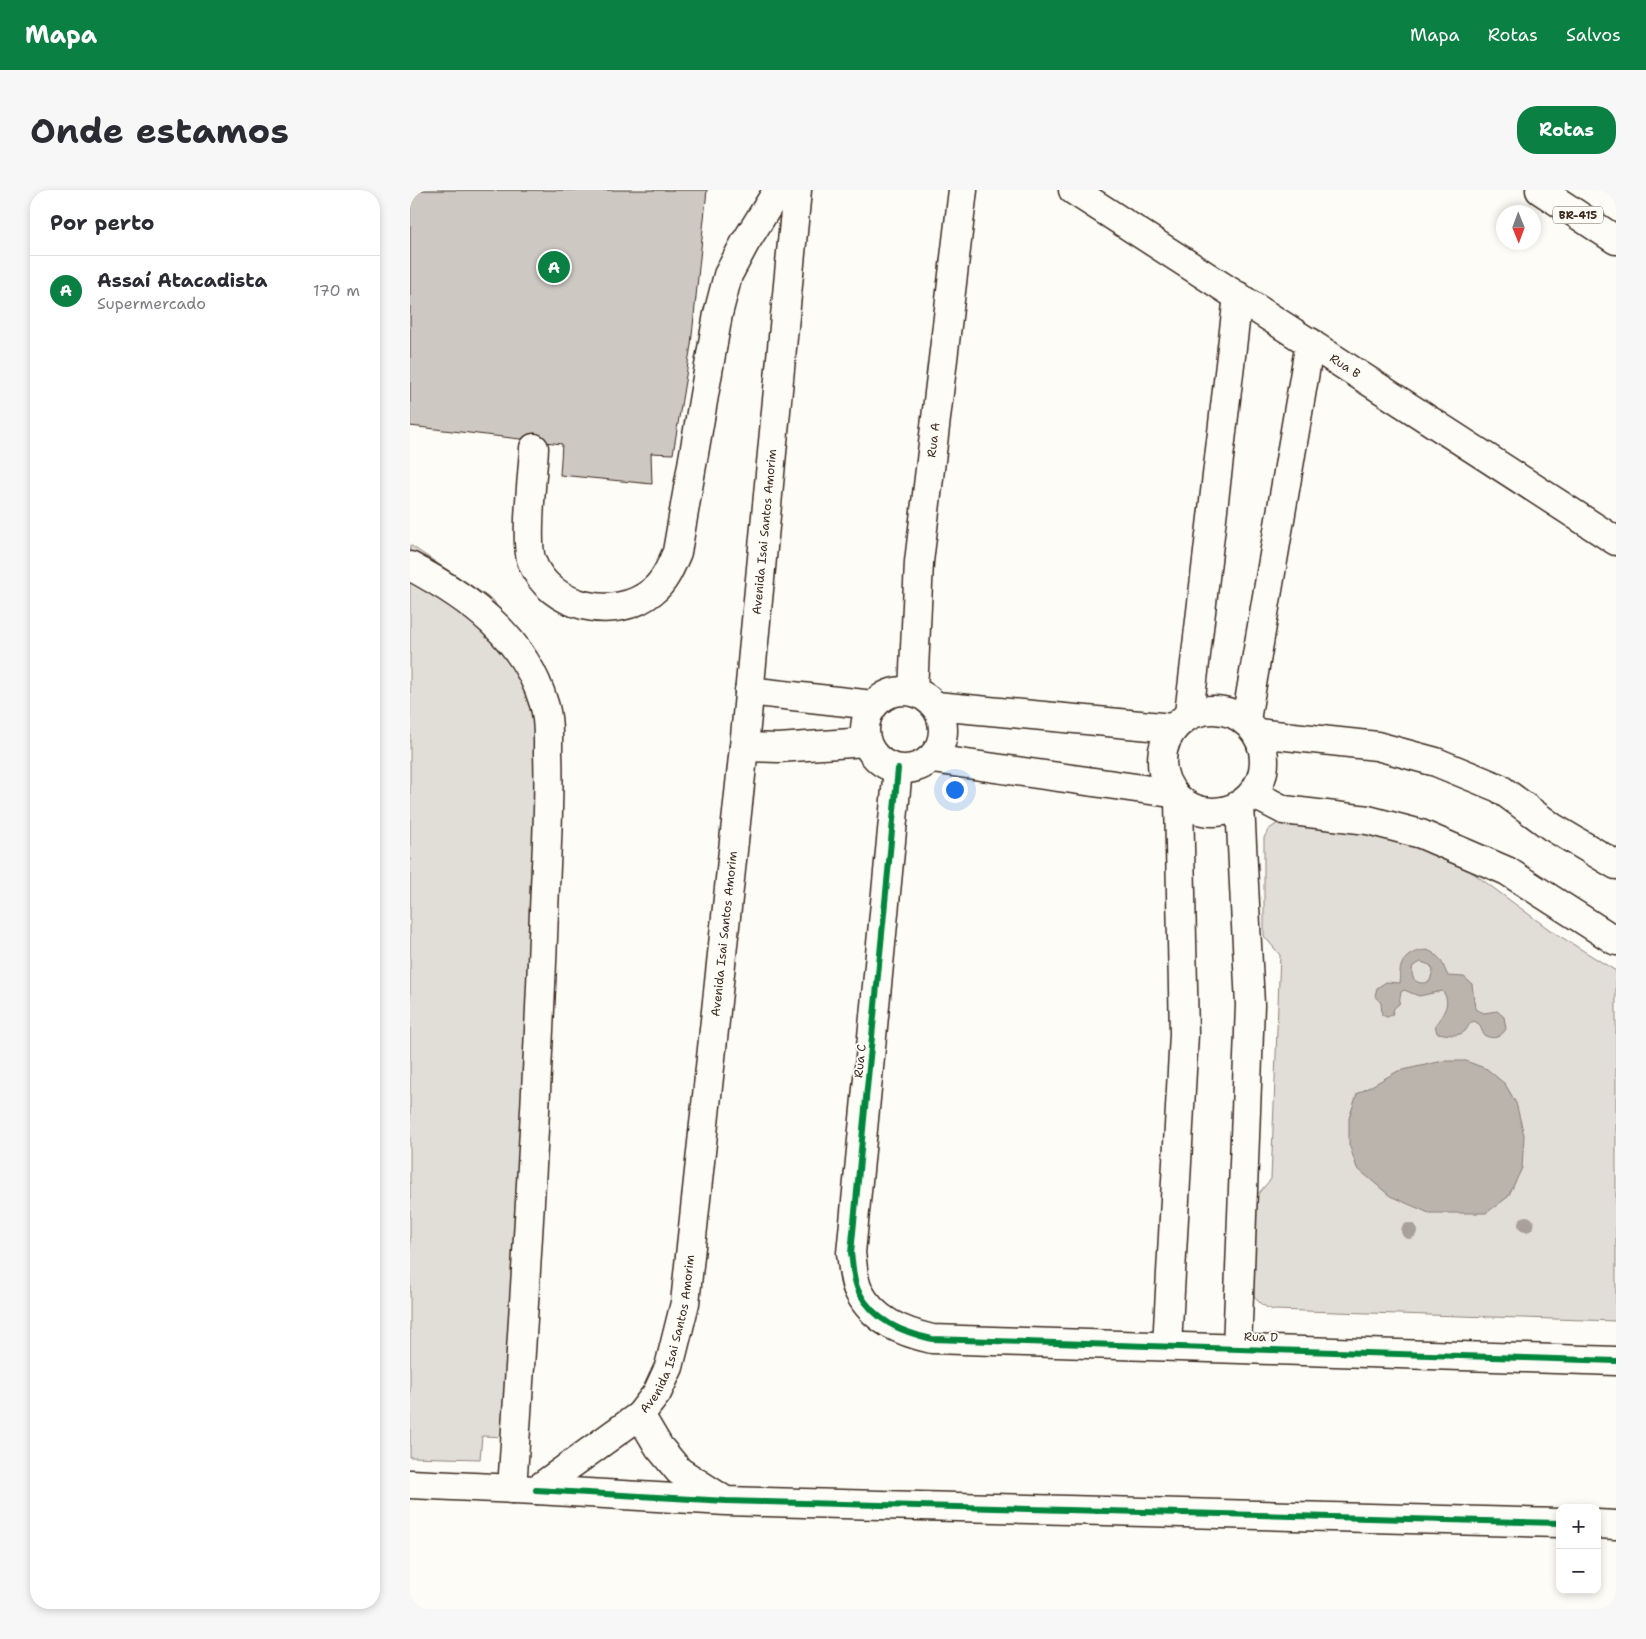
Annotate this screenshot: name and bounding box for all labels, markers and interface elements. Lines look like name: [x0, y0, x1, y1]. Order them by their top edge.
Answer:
text: Mapa: [25, 19, 97, 51]
text: Mapa: [1410, 23, 1460, 47]
text: Rotas: [1488, 23, 1538, 47]
text: Salvos: [1566, 23, 1621, 47]
button: Rotas: [1517, 106, 1616, 154]
text: Onde estamos: [30, 107, 289, 154]
north arrow: [1496, 205, 1541, 250]
road number: BR-415: [1553, 206, 1603, 224]
text: Por perto: [50, 209, 154, 237]
pin: A: [538, 248, 570, 286]
text: Assaí Atacadista: [97, 268, 267, 293]
text: A: [60, 280, 72, 301]
text: 170 m: [313, 280, 360, 301]
text: Supermercado: [97, 293, 206, 314]
street label: Rua B: [1327, 350, 1364, 382]
street label: Rua A: [923, 421, 943, 458]
street label: Avenida Isai Santos Amorim: [749, 448, 780, 615]
your location: [942, 777, 968, 803]
street label: Avenida Isai Santos Amorim: [707, 850, 741, 1017]
street label: Rua C: [850, 1043, 870, 1079]
street label: Avenida Isai Santos Amorim: [636, 1254, 698, 1416]
street label: Rua D: [1244, 1328, 1278, 1346]
map controls: [1556, 1504, 1601, 1594]
button: +: [1556, 1504, 1601, 1549]
button: −: [1556, 1549, 1601, 1594]

